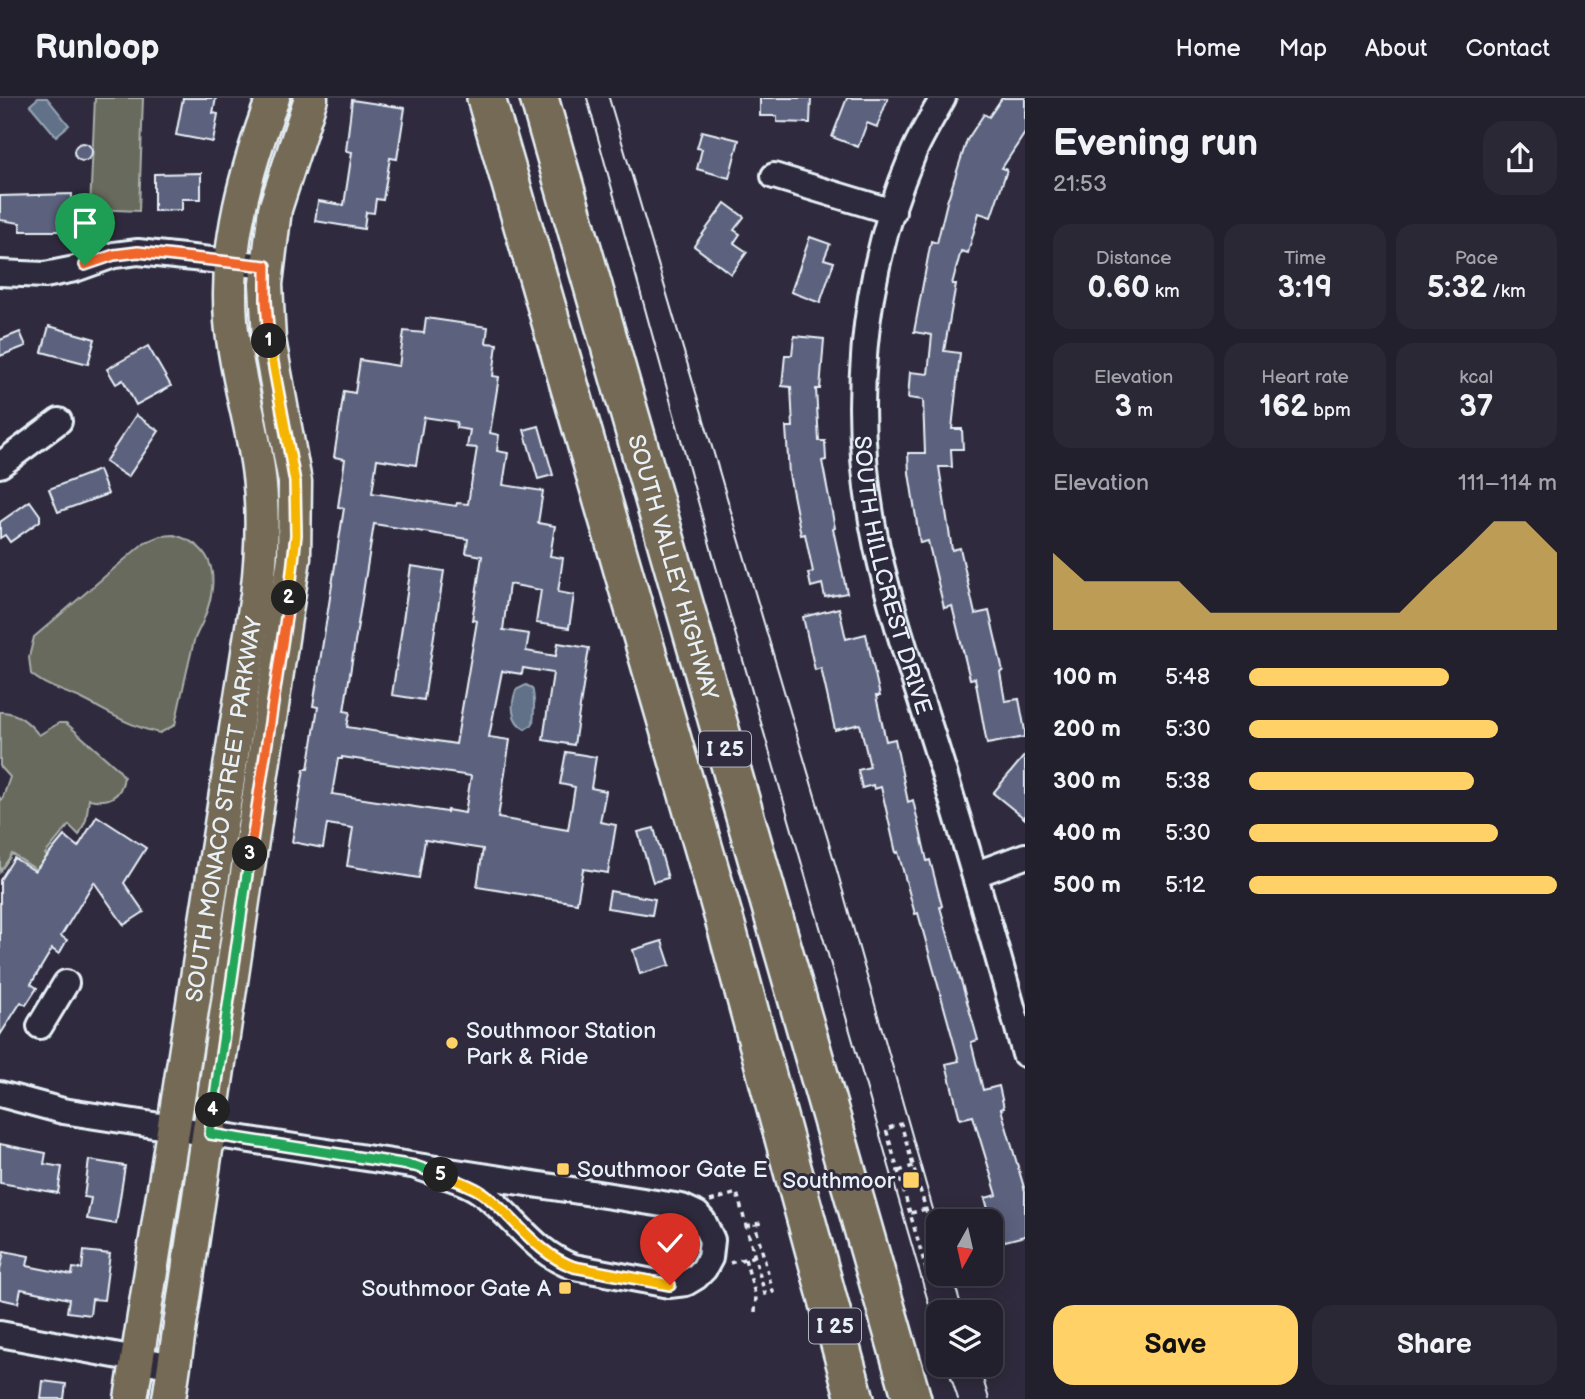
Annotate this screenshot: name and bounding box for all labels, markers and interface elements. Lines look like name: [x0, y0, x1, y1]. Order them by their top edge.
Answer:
text: Runloop: [35, 28, 159, 68]
text: Home: [1176, 34, 1241, 63]
text: Map: [1279, 34, 1327, 63]
text: About: [1365, 34, 1427, 63]
text: Contact: [1465, 34, 1550, 63]
text: Evening run: [1053, 121, 1258, 166]
button: share: [1483, 121, 1557, 195]
text: 21:53: [1053, 170, 1107, 198]
pin: [55, 193, 115, 265]
icon: arrive: [66, 204, 104, 242]
text: Distance: [1096, 247, 1172, 270]
text: Time: [1284, 247, 1326, 270]
text: Pace: [1455, 247, 1498, 270]
text: 0.60: [1088, 270, 1150, 306]
text: 3:19: [1278, 270, 1332, 306]
text: 5:32: [1427, 270, 1487, 306]
text: km: [1150, 280, 1180, 303]
text: /km: [1487, 280, 1526, 303]
pin: 1: [252, 324, 286, 358]
text: 1: [265, 329, 273, 352]
text: Elevation: [1094, 366, 1173, 389]
text: Heart rate: [1261, 366, 1349, 389]
text: kcal: [1459, 366, 1493, 389]
text: 3: [1114, 389, 1132, 425]
text: 162: [1259, 389, 1308, 425]
text: 37: [1459, 389, 1493, 425]
text: m: [1132, 399, 1153, 422]
text: bpm: [1308, 399, 1351, 422]
street label: SOUTH VALLEY HIGHWAY: [621, 431, 724, 704]
street label: SOUTH HILLCREST DRIVE: [848, 435, 938, 718]
text: Elevation: [1053, 469, 1149, 497]
text: 111–114 m: [1458, 469, 1557, 497]
pin: 2: [272, 580, 306, 616]
text: 2: [283, 586, 294, 609]
street label: SOUTH MONACO STREET PARKWAY: [180, 614, 269, 1004]
text: 100 m: [1053, 663, 1117, 691]
text: 5:48: [1165, 663, 1210, 691]
text: 200 m: [1053, 715, 1121, 743]
text: 5:30: [1165, 715, 1211, 743]
road number: I 25: [699, 732, 751, 766]
text: 300 m: [1053, 767, 1121, 795]
text: 5:38: [1165, 767, 1210, 795]
text: 400 m: [1053, 819, 1121, 847]
text: 5:30: [1165, 819, 1211, 847]
pin: 3: [232, 836, 268, 872]
text: 3: [244, 842, 255, 865]
text: 500 m: [1053, 871, 1121, 899]
text: 5:12: [1165, 871, 1205, 899]
place label: Southmoor Station Park & Ride: [466, 1017, 656, 1071]
marker: Southmoor Station Park & Ride: [444, 1035, 460, 1051]
pin: 4: [196, 1093, 230, 1128]
text: 4: [207, 1098, 218, 1121]
place label: Southmoor Gate E: [577, 1156, 768, 1184]
pin: 5: [424, 1158, 458, 1192]
marker: Southmoor Gate E: [555, 1161, 571, 1177]
text: 5: [435, 1163, 446, 1186]
place label: Southmoor: [782, 1167, 896, 1195]
marker: Southmoor: [901, 1170, 921, 1190]
north arrow: [926, 1209, 1003, 1286]
map controls: [926, 1209, 1003, 1377]
pin: [640, 1213, 700, 1285]
icon: check: [651, 1224, 689, 1262]
place label: Southmoor Gate A: [361, 1275, 552, 1303]
marker: Southmoor Gate A: [557, 1280, 573, 1296]
button: layers: [926, 1300, 1003, 1377]
button: Save: [1053, 1305, 1298, 1385]
button: Share: [1312, 1305, 1557, 1385]
road number: I 25: [809, 1308, 861, 1344]

